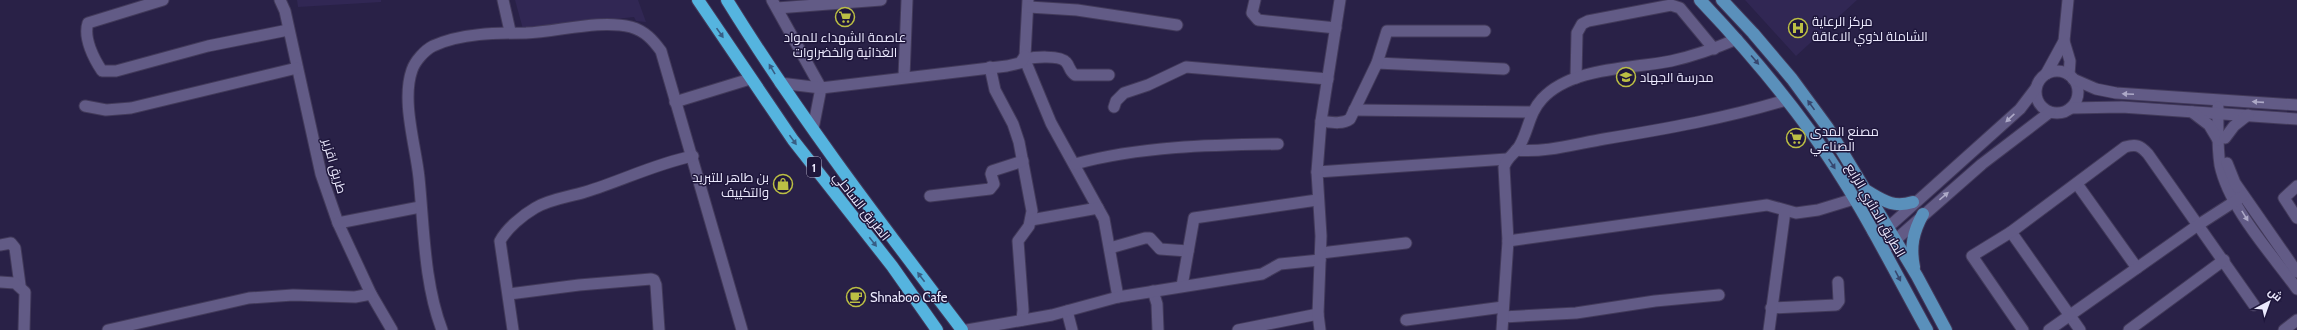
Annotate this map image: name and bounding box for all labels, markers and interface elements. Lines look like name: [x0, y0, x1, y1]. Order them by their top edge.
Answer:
supermarket icon: عاصمة الشهداء للمواد الغذائية والخضراوات: [834, 6, 856, 28]
place label: مركز الرعاية الشاملة لذوي الاعاقة: [1812, 13, 1928, 47]
hospital icon: مركز الرعاية الشاملة لذوي الاعاقة: [1787, 17, 1809, 39]
one-way arrow: [716, 27, 724, 38]
place label: عاصمة الشهداء للمواد الغذائية والخضراوات: [784, 29, 906, 60]
one-way arrow: [1750, 54, 1759, 65]
one-way arrow: [768, 63, 775, 75]
school or university icon: مدرسة الجهاد: [1615, 66, 1637, 88]
place label: مدرسة الجهاد: [1640, 69, 1714, 85]
one-way arrow: [2122, 90, 2134, 97]
one-way arrow: [1807, 99, 1815, 110]
one-way arrow: [2252, 99, 2264, 106]
one-way arrow: [2006, 113, 2015, 122]
place label: مصنع المدى الصناعي: [1810, 123, 1879, 157]
supermarket icon: مصنع المدى الصناعي: [1785, 127, 1807, 149]
one-way arrow: [789, 134, 798, 145]
street label: طريق اقزير: [319, 136, 350, 195]
road number: 1: [807, 157, 821, 177]
one-way arrow: [1828, 159, 1836, 169]
street label: الطريق الدائري الرابع: [1840, 160, 1909, 261]
street label: الطريق الساحلي: [828, 168, 894, 245]
place label: بن طاهر للتبريد والتكييف: [692, 169, 769, 200]
shop icon: بن طاهر للتبريد والتكييف: [772, 173, 794, 195]
one-way arrow: [1939, 191, 1950, 200]
one-way arrow: [2241, 211, 2249, 221]
one-way arrow: [869, 237, 877, 248]
one-way arrow: [1894, 270, 1901, 282]
one-way arrow: [917, 271, 926, 282]
north arrow: [2249, 282, 2289, 322]
text: ش: [2266, 285, 2285, 304]
cafe icon: Shnaboo Cafe: [845, 286, 867, 308]
place label: Shnaboo Cafe: [870, 289, 948, 305]

